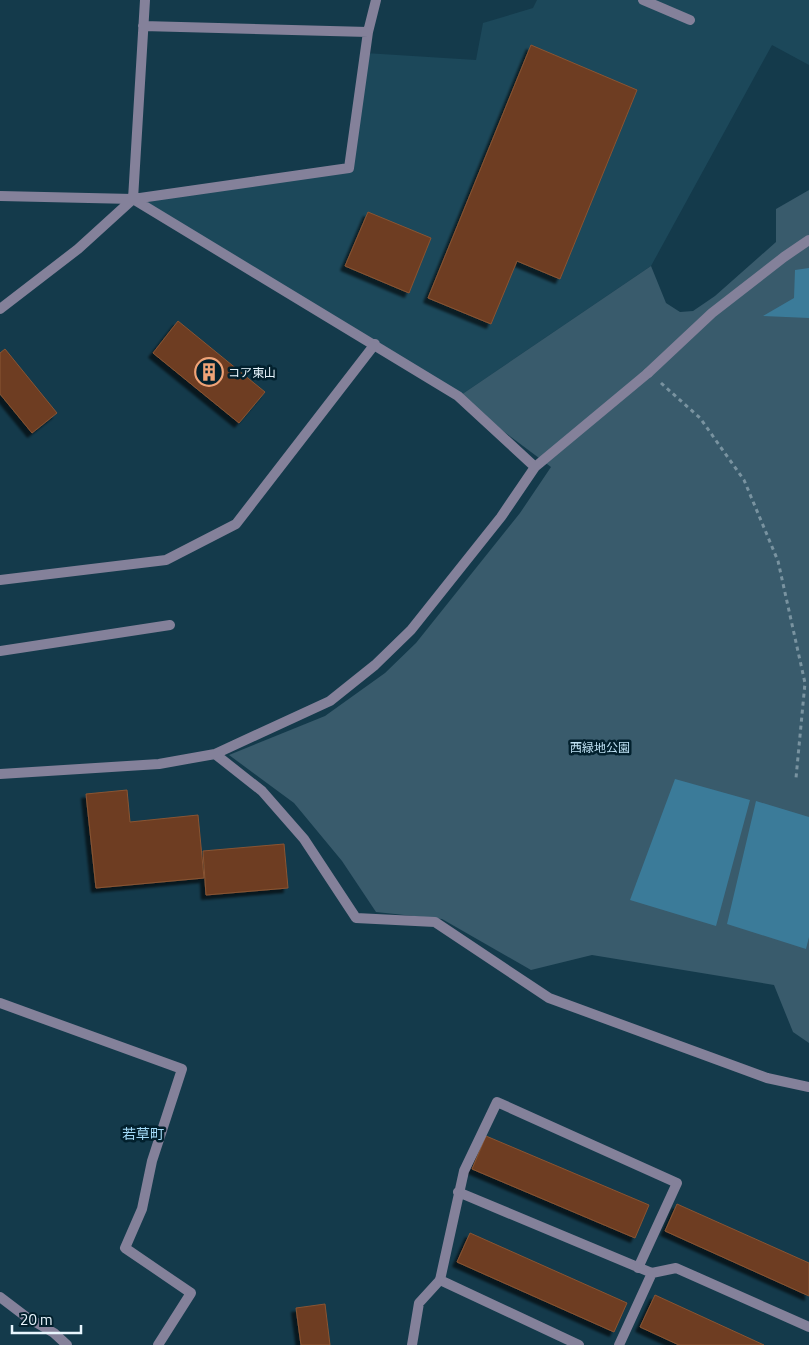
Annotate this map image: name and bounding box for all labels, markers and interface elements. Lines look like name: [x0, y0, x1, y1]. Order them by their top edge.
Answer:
building icon: コア東山: [194, 357, 224, 387]
place label: コア東山: [228, 363, 276, 382]
park label: 西緑地公園: [570, 738, 630, 757]
district label: 若草町: [122, 1123, 164, 1144]
scale bar: [12, 1302, 81, 1334]
text: 20 m: [20, 1308, 53, 1331]

